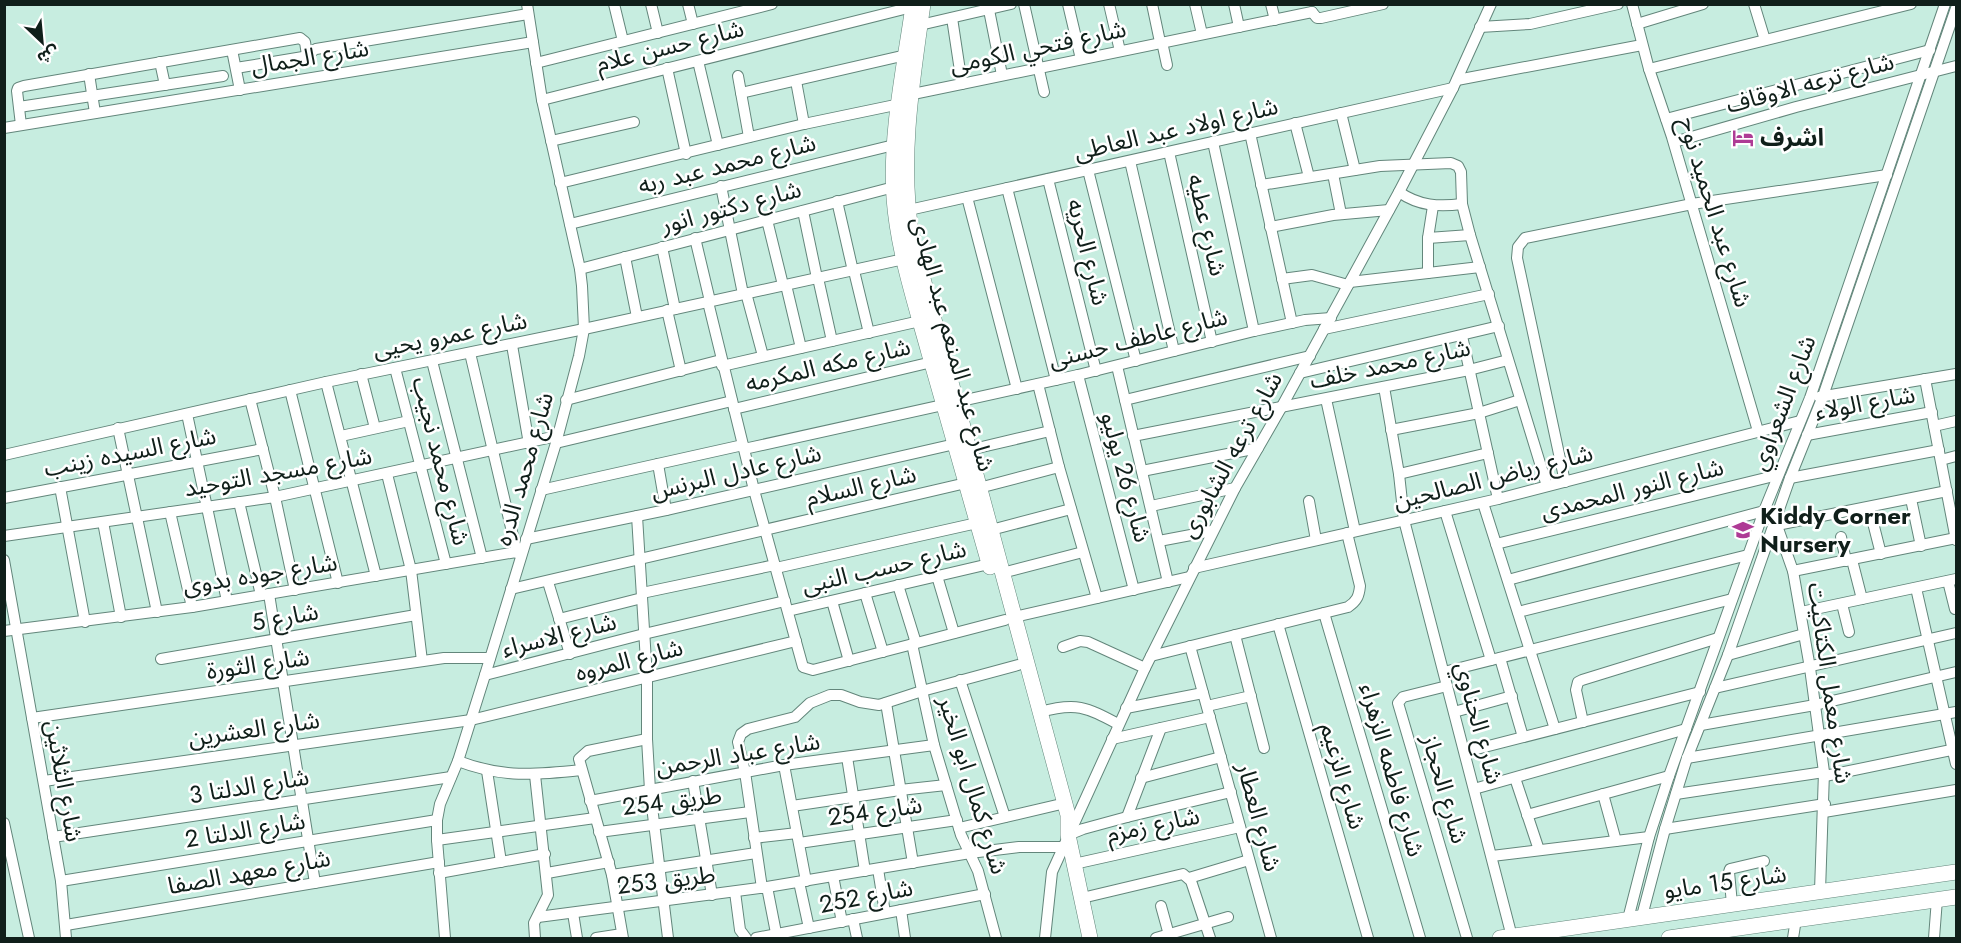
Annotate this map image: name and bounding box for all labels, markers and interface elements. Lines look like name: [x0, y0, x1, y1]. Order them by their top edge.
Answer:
street label: شارع حسن علام: [592, 10, 748, 82]
street label: شارع فتحي الكومى: [946, 11, 1130, 84]
north arrow: [12, 12, 72, 72]
street label: شارع الجمال: [249, 30, 371, 83]
text: ش: [33, 40, 63, 70]
street label: شارع ترعه الاوقاف: [1722, 43, 1898, 122]
street label: شارع اولاد عبد العاطى: [1070, 88, 1281, 169]
street label: شارع عبد الحميد نوح: [1670, 112, 1761, 311]
place label: اشرف: [1760, 120, 1824, 155]
street label: شارع محمد عبد ربه: [634, 124, 820, 203]
hotel icon: اشرف: [1731, 126, 1755, 150]
street label: شارع عطيه: [1179, 170, 1236, 279]
street label: شارع دكتور انور: [656, 171, 805, 242]
street label: شارع الحريه: [1058, 195, 1119, 309]
street label: شارع عبد المنعم عبد الهادى: [903, 213, 1004, 475]
street label: شارع عاطف حسنى: [1045, 298, 1231, 377]
street label: شارع عمرو يحيى: [370, 302, 530, 367]
street label: شارع مكه المكرمه: [742, 329, 914, 401]
street label: شارع محمد خلف: [1306, 329, 1473, 398]
street label: شارع الشعراوي: [1741, 330, 1826, 476]
street label: شارع ترعه الشابورى: [1170, 365, 1291, 544]
street label: شارع محمد نجيب: [404, 373, 479, 549]
street label: شارع الولاء: [1812, 376, 1918, 429]
street label: شارع محمد الدره: [485, 388, 562, 550]
street label: شارع 26 يوليو: [1092, 408, 1161, 546]
street label: شارع السيده زينب: [41, 418, 219, 485]
street label: شارع عادل البرنس: [647, 435, 825, 508]
street label: شارع رياض الصالحين: [1389, 435, 1596, 518]
street label: شارع مسجد التوحيد: [181, 438, 375, 505]
street label: شارع النور المحمدى: [1537, 449, 1727, 528]
street label: شارع السلام: [802, 456, 920, 516]
place label: Kiddy Corner Nursery: [1760, 498, 1911, 561]
school or university icon: Kiddy Corner Nursery: [1731, 518, 1755, 542]
street label: شارع حسب النبى: [798, 531, 970, 602]
street label: شارع جوده بدوى: [180, 544, 340, 603]
street label: شارع معمل الكتاكيت: [1799, 580, 1862, 786]
street label: شارع 5: [249, 593, 321, 640]
street label: شارع الاسراء: [498, 603, 620, 666]
street label: شارع المروه: [571, 629, 686, 690]
street label: شارع الثورة: [204, 639, 312, 688]
street label: شارع الحناوي: [1445, 658, 1513, 788]
street label: شارع فاطمه الزهراء: [1351, 679, 1434, 861]
street label: شارع كمال ابو الخير: [929, 690, 1017, 878]
street label: شارع العشرين: [186, 702, 322, 755]
street label: شارع الثلاثين: [37, 717, 92, 844]
street label: شارع الزعيم: [1312, 718, 1375, 833]
street label: شارع عباد الرحمن: [653, 723, 823, 784]
street label: شارع الحجاز: [1413, 729, 1478, 848]
street label: شارع العطار: [1228, 758, 1291, 875]
street label: شارع الدلتا 3: [186, 759, 312, 812]
street label: طريق 254: [620, 777, 724, 824]
street label: شارع 254: [825, 787, 924, 834]
street label: شارع زمزم: [1103, 798, 1203, 852]
street label: شارع الدلتا 2: [182, 803, 308, 856]
street label: شارع معهد الصفا: [165, 840, 333, 903]
street label: طريق 253: [615, 856, 717, 903]
street label: شارع 15 مايو: [1661, 856, 1789, 907]
street label: شارع 252: [816, 869, 916, 922]

